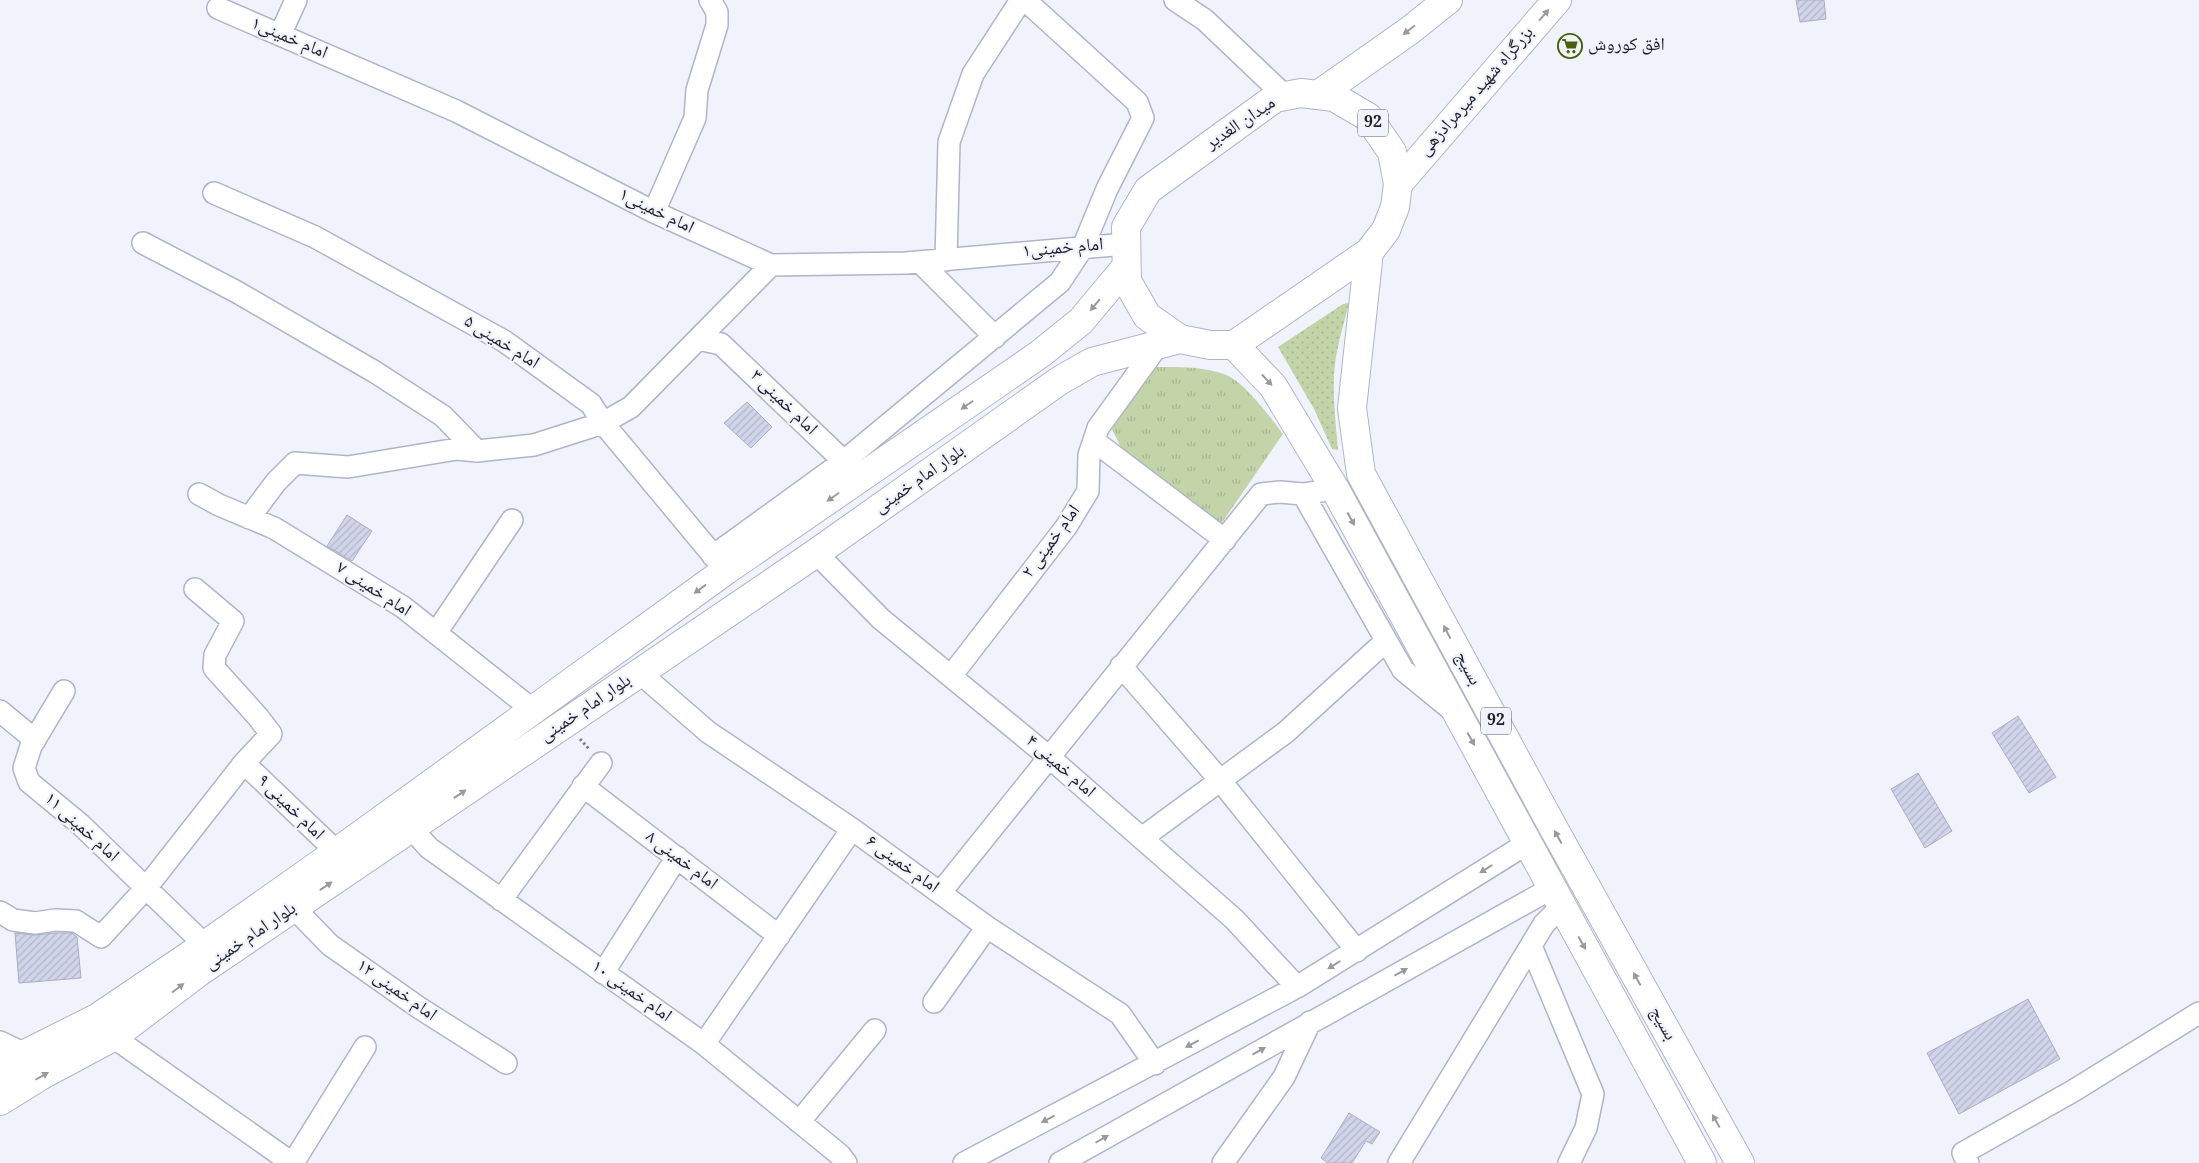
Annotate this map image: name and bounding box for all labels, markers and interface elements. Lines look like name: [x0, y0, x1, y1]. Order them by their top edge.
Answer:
street label: امام خمینی۱: [246, 9, 332, 69]
one-way arrow: [1538, 9, 1550, 21]
street label: بزرگراه شهید میرمرادزهی: [1412, 20, 1542, 164]
one-way arrow: [1403, 25, 1416, 35]
place label: افق کوروش: [1588, 31, 1665, 61]
supermarket icon: افق کوروش: [1557, 33, 1583, 59]
street label: میدان الغدیر: [1199, 89, 1282, 159]
road number: 92: [1358, 110, 1388, 136]
street label: امام خمینی۱: [613, 181, 699, 243]
street label: امام خمینی۱: [1021, 231, 1105, 267]
one-way arrow: [1089, 298, 1100, 311]
street label: امام خمینی ۵: [457, 308, 545, 378]
street label: امام خمینی ۳: [742, 363, 824, 443]
one-way arrow: [1262, 374, 1273, 387]
one-way arrow: [961, 400, 974, 409]
street label: بلوار امام خمینی: [868, 437, 972, 523]
one-way arrow: [827, 492, 840, 502]
street label: امام خمینی ۲: [1015, 499, 1089, 585]
one-way arrow: [1347, 513, 1356, 526]
street label: امام خمینی ۷: [329, 554, 417, 626]
one-way arrow: [693, 584, 707, 594]
one-way arrow: [1443, 625, 1451, 640]
street label: بسیج: [1445, 646, 1489, 692]
street label: بلوار امام خمینی: [534, 667, 638, 751]
road number: 92: [1481, 708, 1511, 734]
street label: امام خمینی ۴: [1018, 728, 1102, 806]
one-way arrow: [1467, 732, 1475, 746]
street label: امام خمینی ۹: [249, 768, 331, 848]
street label: امام خمینی ۱۱: [36, 786, 126, 870]
one-way arrow: [454, 789, 467, 799]
street label: امام خمینی ۸: [638, 823, 724, 899]
street label: امام خمینی ۶: [859, 828, 945, 902]
one-way arrow: [1554, 829, 1562, 844]
one-way arrow: [1480, 865, 1493, 874]
one-way arrow: [319, 881, 333, 891]
street label: بلوار امام خمینی: [199, 895, 303, 979]
one-way arrow: [1578, 936, 1586, 950]
street label: امام خمینی ۱۲: [349, 952, 443, 1030]
street label: امام خمینی ۱۰: [584, 953, 678, 1031]
one-way arrow: [1328, 960, 1341, 970]
one-way arrow: [1394, 967, 1408, 976]
one-way arrow: [1633, 971, 1641, 986]
one-way arrow: [171, 983, 185, 993]
street label: بسیج: [1640, 1001, 1684, 1047]
one-way arrow: [1185, 1040, 1199, 1048]
one-way arrow: [1252, 1046, 1266, 1055]
one-way arrow: [35, 1071, 48, 1080]
one-way arrow: [1712, 1113, 1720, 1128]
one-way arrow: [1041, 1115, 1055, 1123]
one-way arrow: [1095, 1134, 1109, 1143]

